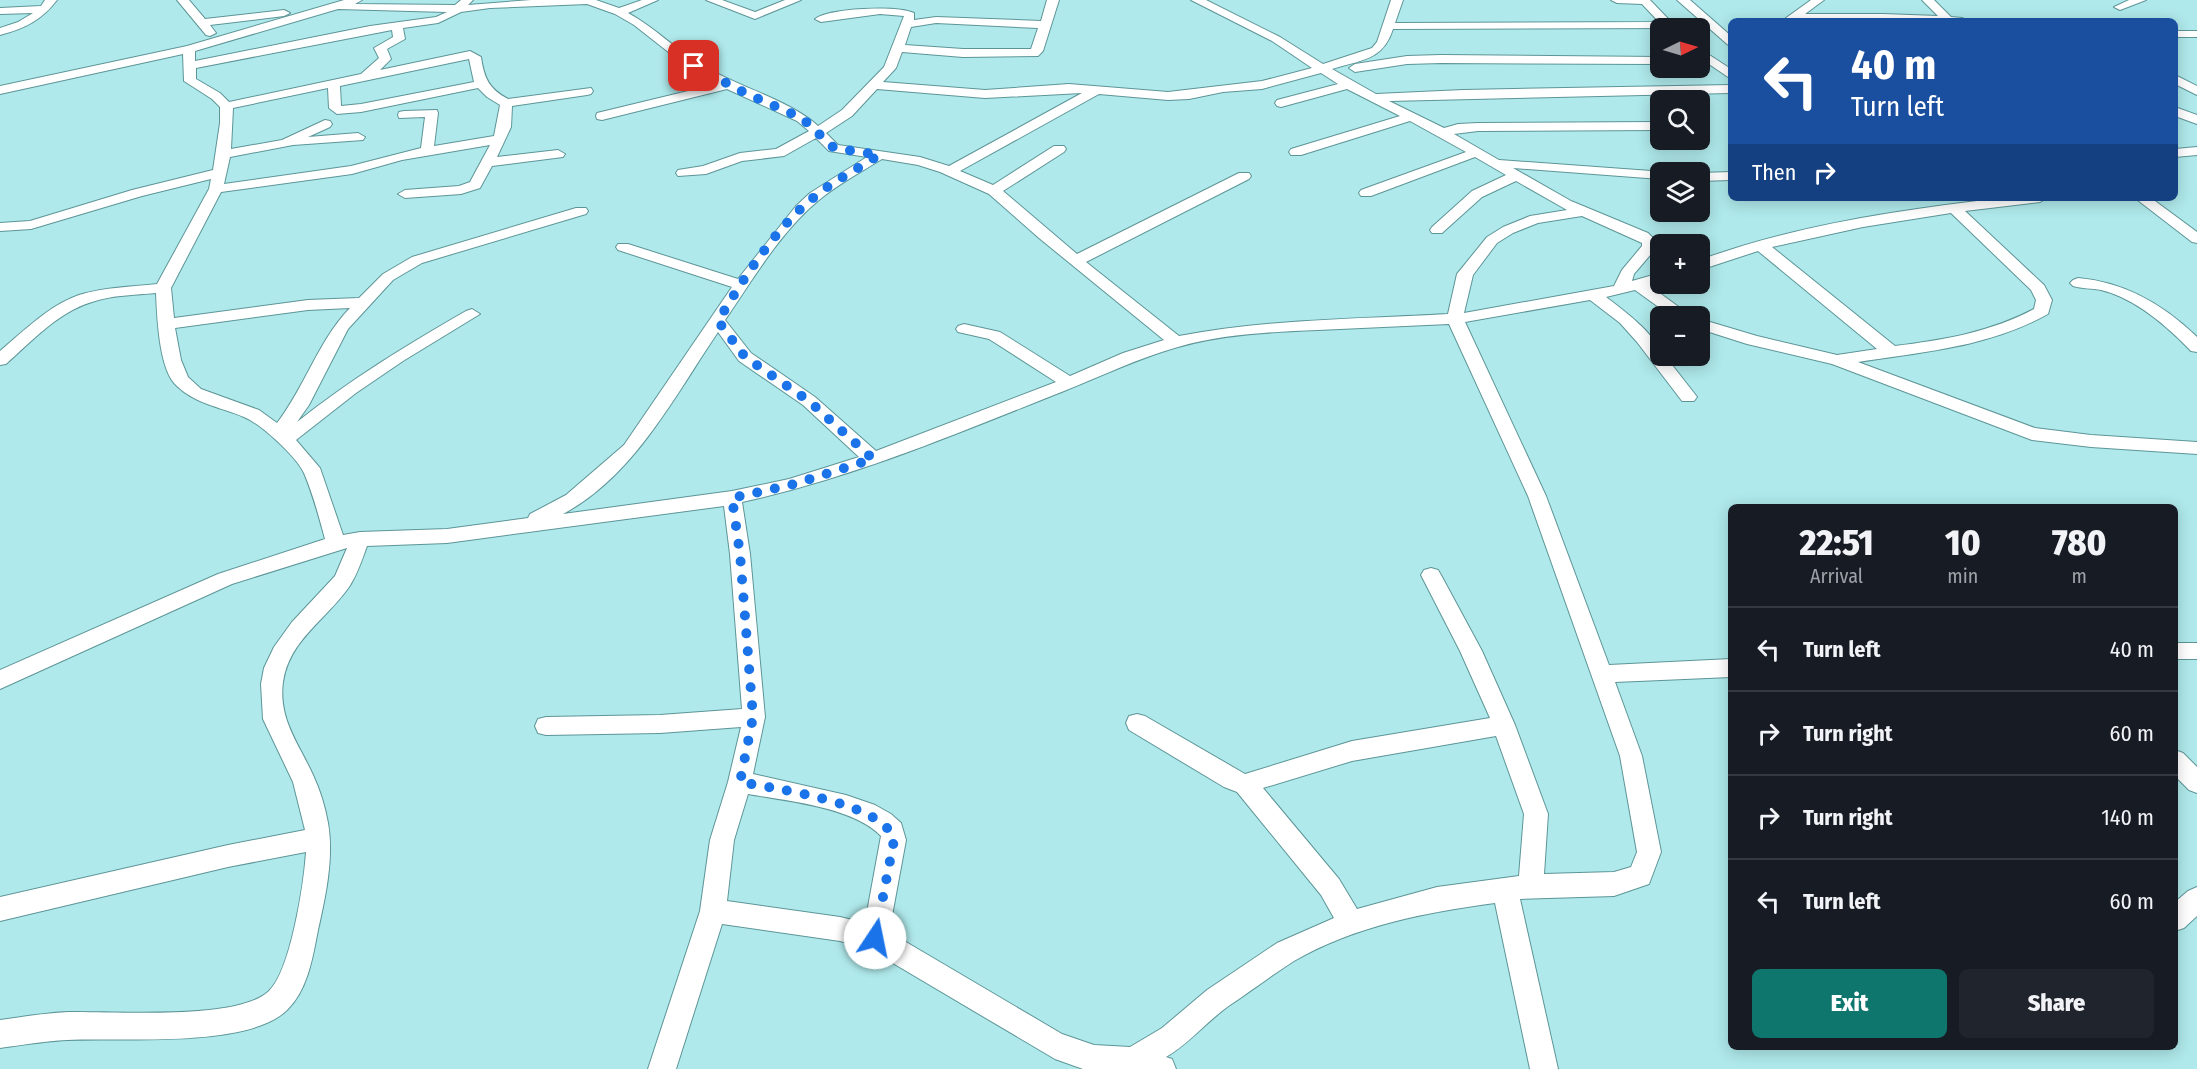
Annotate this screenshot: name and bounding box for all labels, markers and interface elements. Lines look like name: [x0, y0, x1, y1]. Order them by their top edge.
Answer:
north arrow: [1650, 18, 1710, 78]
map controls: [1650, 18, 1710, 366]
pin: [668, 40, 719, 91]
text: 40 m: [1851, 40, 1936, 90]
icon: left: [1752, 42, 1830, 120]
icon: arrive: [677, 49, 710, 82]
button: search: [1650, 90, 1710, 150]
text: Turn left: [1851, 91, 1944, 123]
icon: right: [1808, 156, 1841, 189]
text: Then: [1752, 159, 1796, 186]
button: layers: [1650, 162, 1710, 222]
button: +: [1650, 234, 1710, 294]
button: −: [1650, 306, 1710, 366]
text: 22:51: [1799, 521, 1874, 565]
text: 10: [1945, 521, 1981, 565]
text: 780: [2052, 521, 2107, 565]
text: Arrival: [1810, 564, 1863, 588]
text: min: [1947, 564, 1978, 588]
text: m: [2072, 564, 2087, 588]
icon: left: [1752, 633, 1785, 666]
text: Turn left: [1803, 636, 1881, 663]
text: 40 m: [2110, 636, 2154, 663]
icon: right: [1752, 717, 1785, 750]
text: Turn right: [1803, 720, 1892, 747]
text: 60 m: [2110, 720, 2154, 747]
icon: right: [1752, 801, 1785, 834]
text: Turn right: [1803, 804, 1892, 831]
text: 140 m: [2101, 804, 2154, 831]
icon: left: [1752, 885, 1785, 918]
text: Turn left: [1803, 888, 1881, 915]
text: 60 m: [2110, 888, 2154, 915]
position arrow: [843, 906, 907, 970]
button: Exit: [1752, 969, 1947, 1038]
button: Share: [1959, 969, 2154, 1038]

